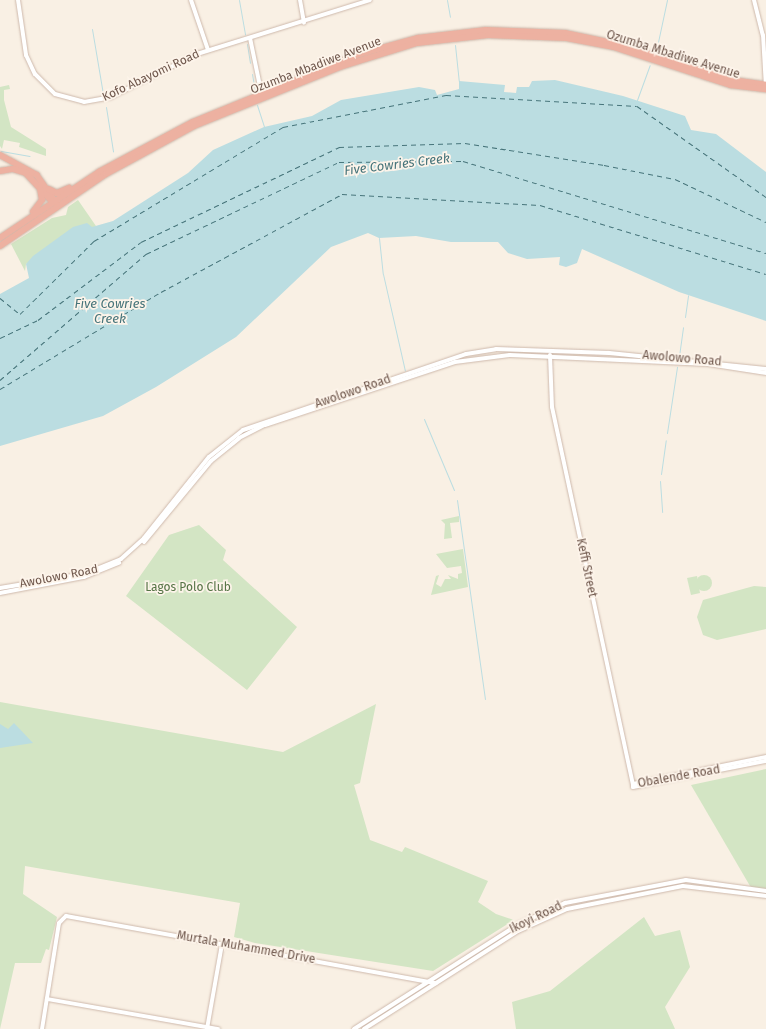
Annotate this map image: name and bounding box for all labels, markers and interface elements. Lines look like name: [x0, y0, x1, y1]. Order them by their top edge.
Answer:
street label: Ozumba Mbadiwe Avenue: [604, 28, 742, 82]
street label: Ozumba Mbadiwe Avenue: [249, 34, 383, 98]
street label: Kofo Abayomi Road: [100, 47, 202, 105]
water label: Five Cowries Creek: [343, 151, 451, 179]
water label: Five Cowries Creek: [75, 297, 145, 328]
street label: Awolowo Road: [642, 348, 722, 370]
street label: Awolowo Road: [313, 372, 393, 412]
street label: Keffi Street: [573, 537, 599, 599]
street label: Awolowo Road: [19, 562, 99, 592]
park label: Lagos Polo Club: [145, 581, 231, 595]
street label: Obalende Road: [637, 763, 721, 791]
street label: Ikoyi Road: [507, 899, 565, 937]
street label: Murtala Muhammed Drive: [176, 929, 316, 967]

